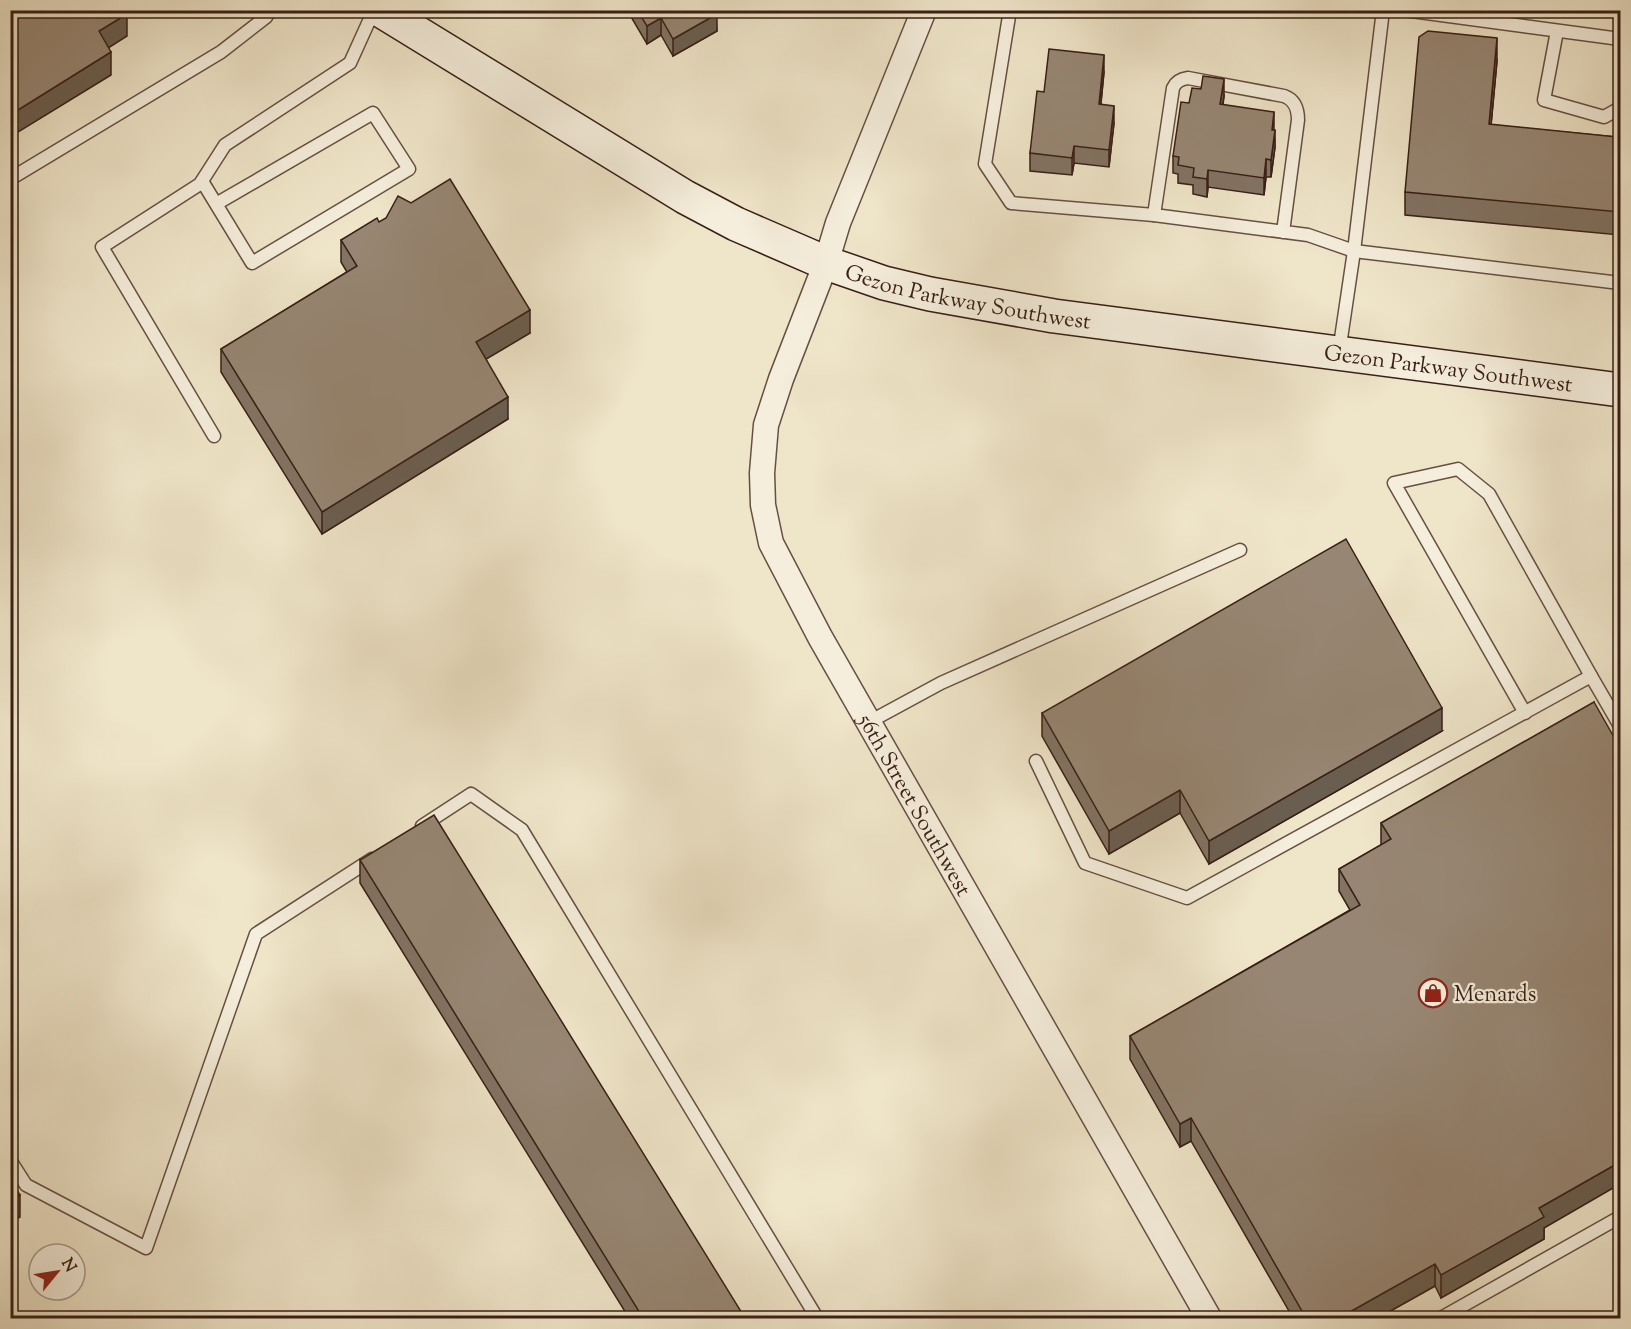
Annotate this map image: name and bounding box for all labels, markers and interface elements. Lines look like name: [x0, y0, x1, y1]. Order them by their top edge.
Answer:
street label: Gezon Parkway Southwest: [840, 258, 1093, 340]
street label: Gezon Parkway Southwest: [1322, 338, 1575, 403]
street label: 56th Street Southwest: [847, 707, 978, 903]
shop icon: Menards: [1417, 977, 1449, 1009]
place label: Menards: [1454, 980, 1536, 1012]
north arrow: [27, 1242, 87, 1302]
text: N: [55, 1254, 81, 1277]

